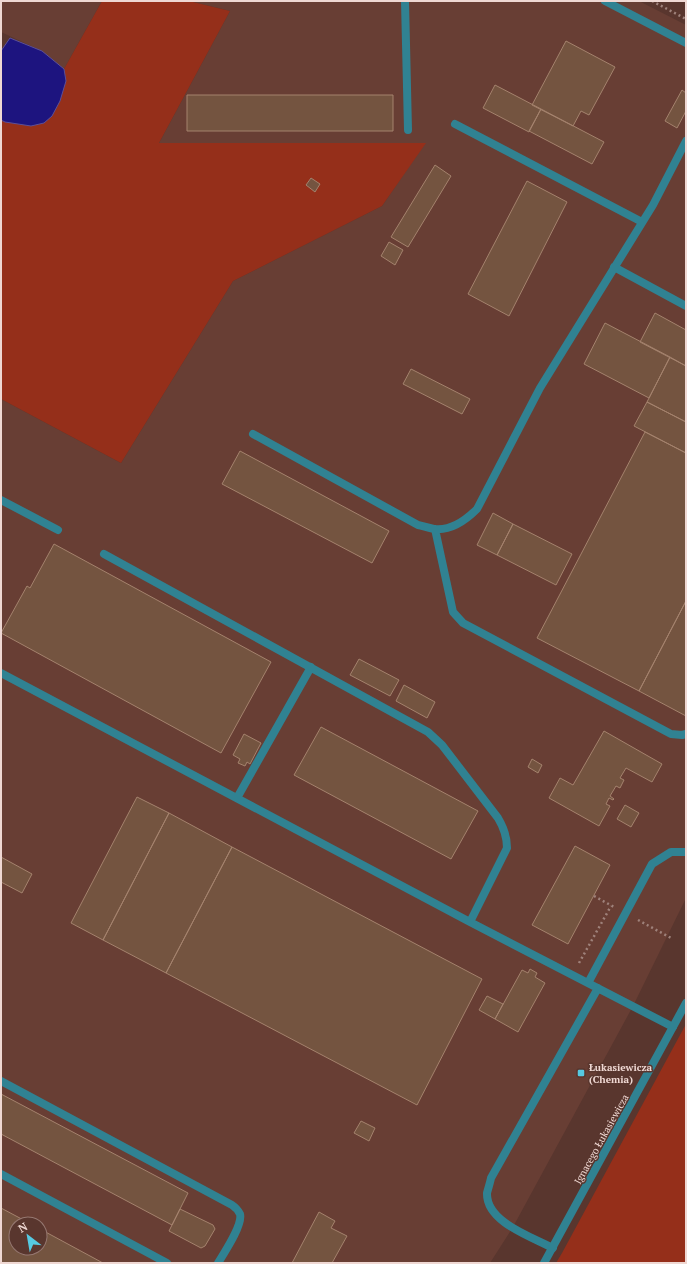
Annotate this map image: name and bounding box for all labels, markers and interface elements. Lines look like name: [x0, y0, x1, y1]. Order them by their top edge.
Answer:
place label: Łukasiewicza (Chemia): [589, 1061, 653, 1086]
marker: Łukasiewicza (Chemia): [576, 1068, 586, 1078]
street label: Ignacego Łukasiewicza: [571, 1092, 632, 1187]
north arrow: [8, 1216, 48, 1256]
text: N: [16, 1219, 31, 1236]

